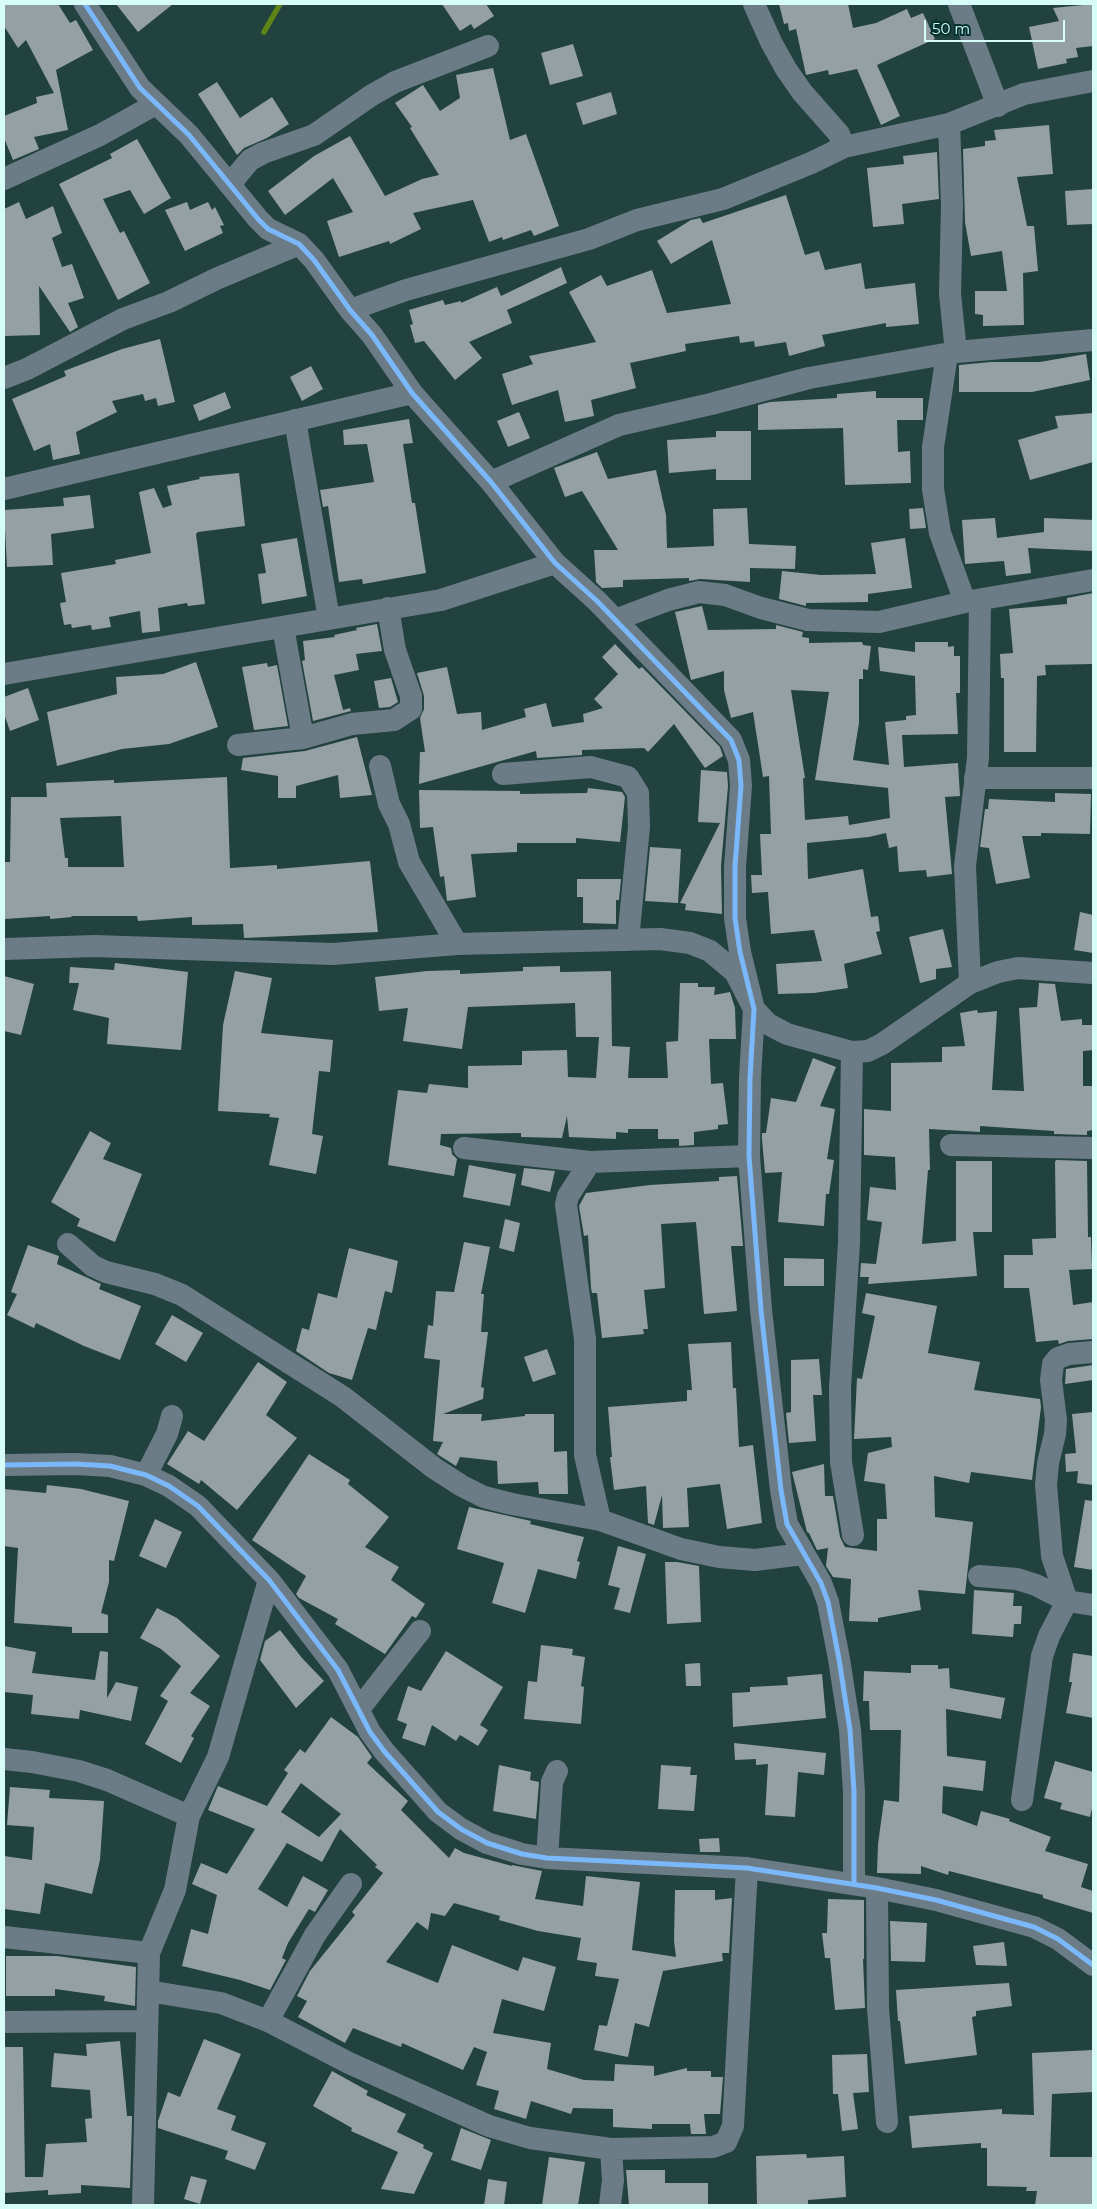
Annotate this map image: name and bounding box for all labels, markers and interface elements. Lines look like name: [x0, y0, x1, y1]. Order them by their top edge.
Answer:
scale bar: [927, 10, 1068, 42]
text: 50 m: [932, 19, 970, 38]

